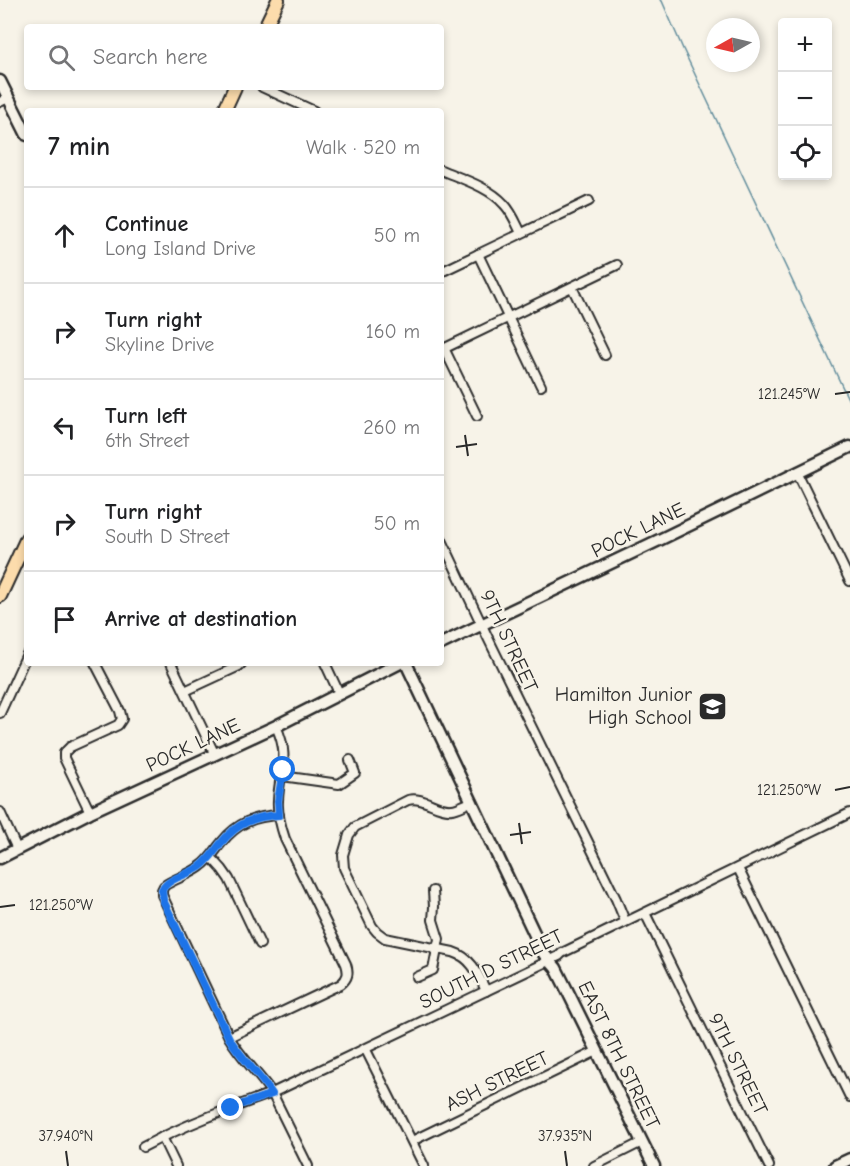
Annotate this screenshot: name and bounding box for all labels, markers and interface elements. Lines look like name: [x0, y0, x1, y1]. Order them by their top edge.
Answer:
north arrow: [706, 18, 760, 72]
map controls: [778, 18, 832, 180]
button: +: [778, 18, 832, 72]
search box: [24, 24, 444, 90]
icon: search: [45, 41, 78, 74]
text: Search here: [93, 44, 208, 70]
button: −: [778, 72, 832, 126]
button: locate: [778, 126, 832, 180]
text: 7 min: [48, 132, 110, 162]
text: Walk · 520 m: [306, 136, 420, 159]
text: Continue: [105, 211, 188, 237]
icon: ahead: [48, 219, 81, 252]
text: 50 m: [374, 224, 420, 247]
text: Long Island Drive: [105, 237, 256, 260]
text: Turn right: [105, 307, 202, 333]
icon: right: [48, 315, 81, 348]
text: 160 m: [366, 320, 420, 343]
text: Skyline Drive: [105, 333, 214, 356]
text: 121.245°W: [758, 385, 820, 403]
text: Turn left: [105, 403, 187, 429]
icon: left: [48, 411, 81, 444]
text: 260 m: [363, 416, 420, 439]
text: 6th Street: [105, 429, 189, 452]
street label: POCK LANE: [588, 498, 688, 562]
text: Turn right: [105, 499, 202, 525]
icon: right: [48, 507, 81, 540]
text: 50 m: [374, 512, 420, 535]
text: South D Street: [105, 525, 229, 548]
street label: 9TH STREET: [475, 586, 543, 696]
icon: arrive: [48, 603, 81, 636]
text: Arrive at destination: [105, 606, 297, 632]
place label: Hamilton Junior High School: [555, 683, 692, 729]
school or university icon: Hamilton Junior High School: [697, 690, 729, 722]
street label: POCK LANE: [142, 713, 244, 777]
route start: [269, 756, 295, 782]
text: 121.250°W: [757, 781, 821, 799]
text: 121.250°W: [29, 896, 93, 914]
street label: SOUTH D STREET: [416, 924, 567, 1014]
street label: EAST 8TH STREET: [573, 977, 665, 1133]
street label: 9TH STREET: [704, 1009, 773, 1119]
street label: ASH STREET: [442, 1046, 553, 1116]
route end: [217, 1094, 243, 1120]
text: 37.940°N: [39, 1127, 93, 1145]
text: 37.935°N: [538, 1127, 592, 1145]

